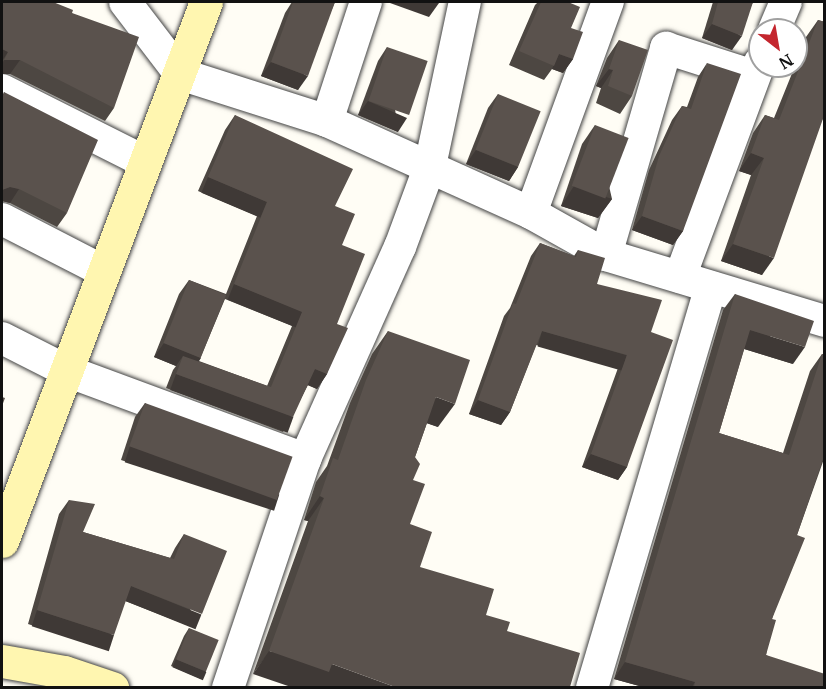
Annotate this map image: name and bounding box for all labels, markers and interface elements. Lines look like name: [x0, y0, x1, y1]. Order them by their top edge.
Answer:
north arrow: [748, 18, 808, 78]
text: N: [776, 50, 797, 74]

